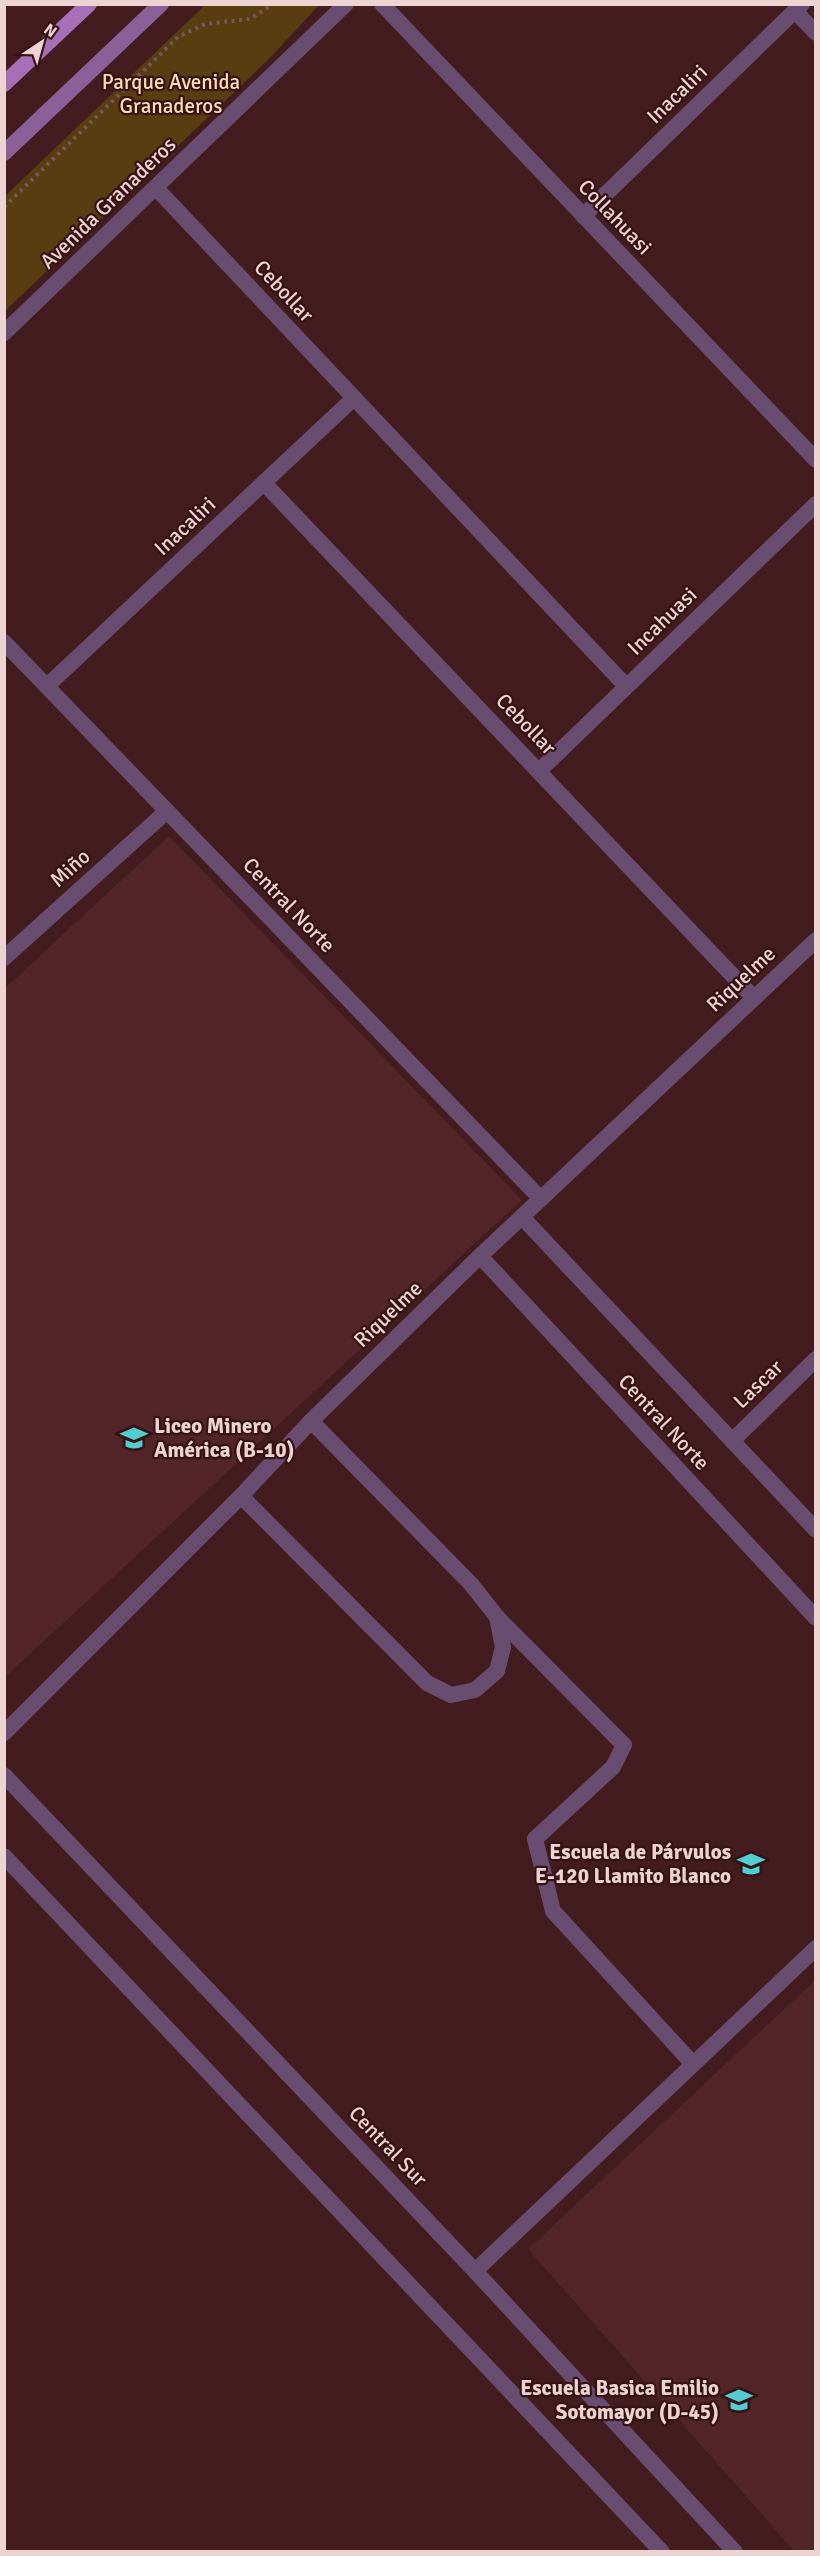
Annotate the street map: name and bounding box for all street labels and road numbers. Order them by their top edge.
street label: Inacaliri [641,59,713,129]
street label: Avenida Granaderos [35,132,181,274]
street label: Collahuasi [573,174,657,260]
street label: Cebollar [249,255,319,328]
street label: Inacaliri [149,491,221,561]
street label: Incahuasi [622,582,702,660]
street label: Cebollar [490,688,562,760]
street label: Miño [45,843,95,893]
street label: Central Norte [237,852,341,958]
street label: Riquelme [701,941,781,1017]
street label: Riquelme [348,1275,428,1353]
street label: Lascar [728,1354,788,1414]
street label: Central Norte [613,1369,715,1475]
street label: Central Sur [343,2100,433,2192]

